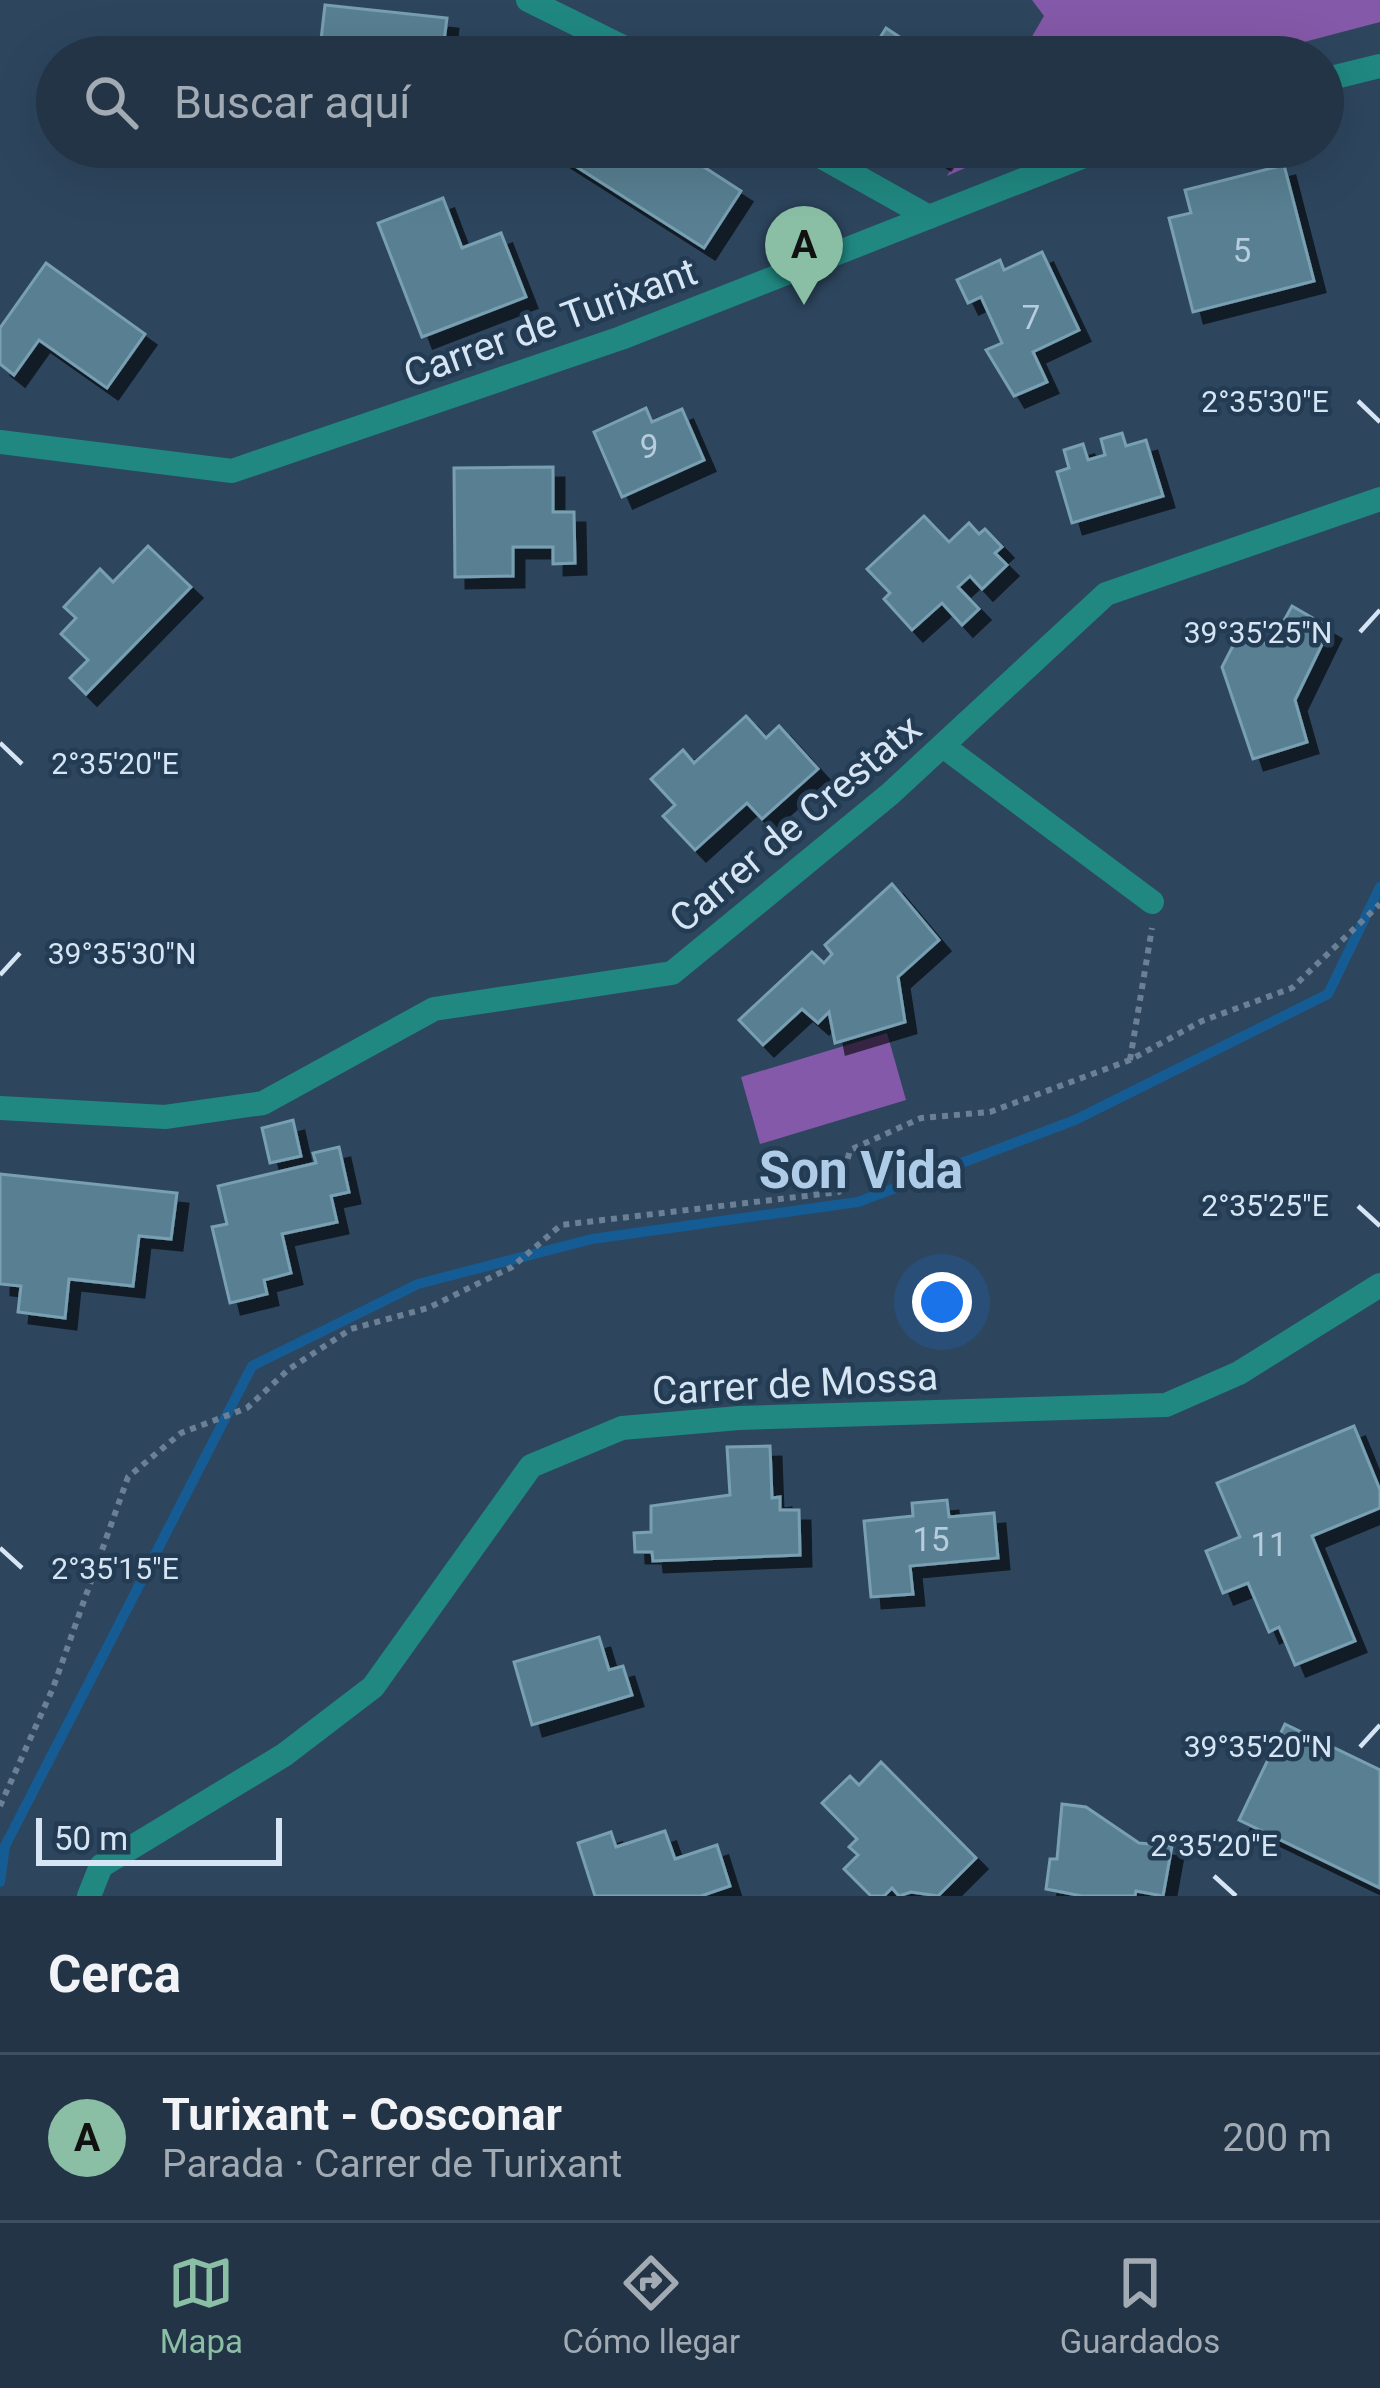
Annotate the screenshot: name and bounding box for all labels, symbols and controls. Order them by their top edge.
search box [36,36,1344,168]
icon: search [78,69,144,135]
text: Buscar aquí [174,76,411,129]
pin: A [765,206,843,305]
house number: 5 [1233,231,1251,270]
street label: Carrer de Turixant [398,249,703,397]
house number: 7 [1022,298,1040,337]
text: 2°35'30"E [1201,384,1329,419]
house number: 9 [640,427,658,466]
text: 39°35'25"N [1184,615,1332,650]
street label: Carrer de Crestatx [661,705,931,942]
text: 2°35'20"E [51,746,179,781]
text: 39°35'30"N [48,936,196,971]
district label: Son Vida [759,1141,963,1200]
text: 2°35'25"E [1201,1188,1329,1223]
your location [912,1272,972,1332]
street label: Carrer de Mossa [651,1354,939,1414]
house number: 15 [912,1520,950,1559]
house number: 11 [1250,1525,1288,1564]
text: 2°35'15"E [51,1551,179,1586]
text: 39°35'20"N [1184,1729,1332,1764]
scale bar [36,1812,282,1865]
text: 50 m [54,1819,128,1858]
text: 2°35'20"E [1150,1828,1278,1863]
text: Cerca [48,1945,181,2004]
text: Turixant - Cosconar [162,2088,562,2141]
text: A [74,2115,100,2161]
text: 200 m [1222,2115,1332,2161]
text: Parada · Carrer de Turixant [162,2141,622,2187]
tab: Mapa [160,2250,243,2361]
tab: Cómo llegar [563,2250,740,2361]
tab: Guardados [1060,2250,1220,2361]

